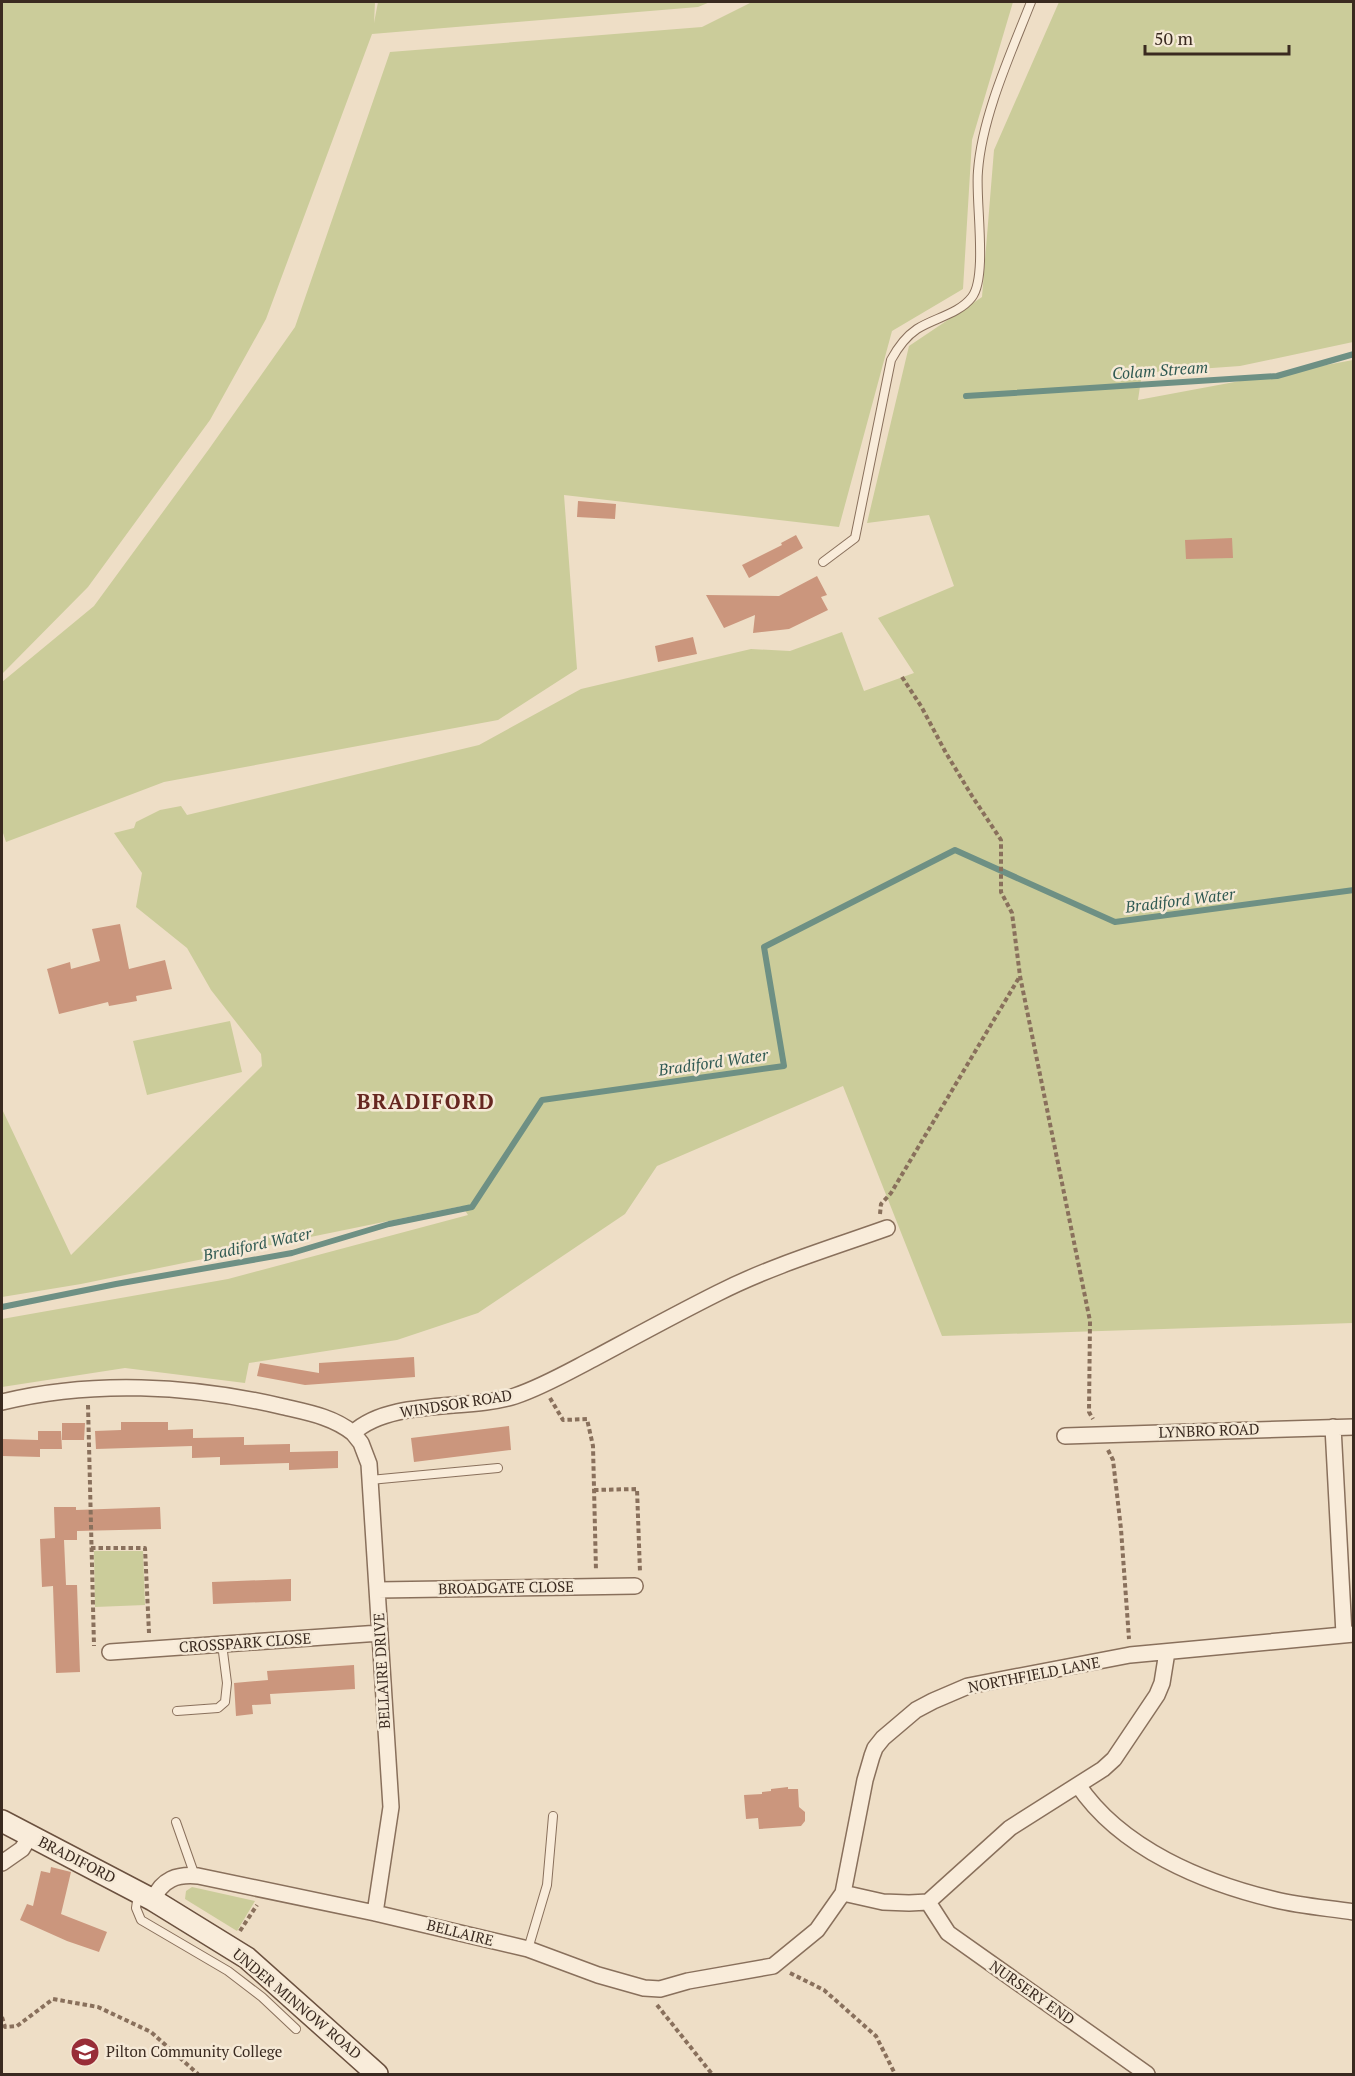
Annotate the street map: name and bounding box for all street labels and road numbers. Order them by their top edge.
street label: WINDSOR ROAD [398,1384,513,1422]
street label: LYNBRO ROAD [1158,1418,1260,1442]
street label: BROADGATE CLOSE [438,1576,574,1598]
street label: BELLAIRE DRIVE [368,1612,394,1730]
street label: CROSSPARK CLOSE [178,1627,312,1657]
street label: NORTHFIELD LANE [966,1651,1101,1697]
street label: BRADIFORD [35,1831,120,1887]
street label: BELLAIRE [425,1914,496,1950]
street label: UNDER MINNOW ROAD [229,1943,366,2063]
street label: NURSERY END [986,1955,1079,2029]

